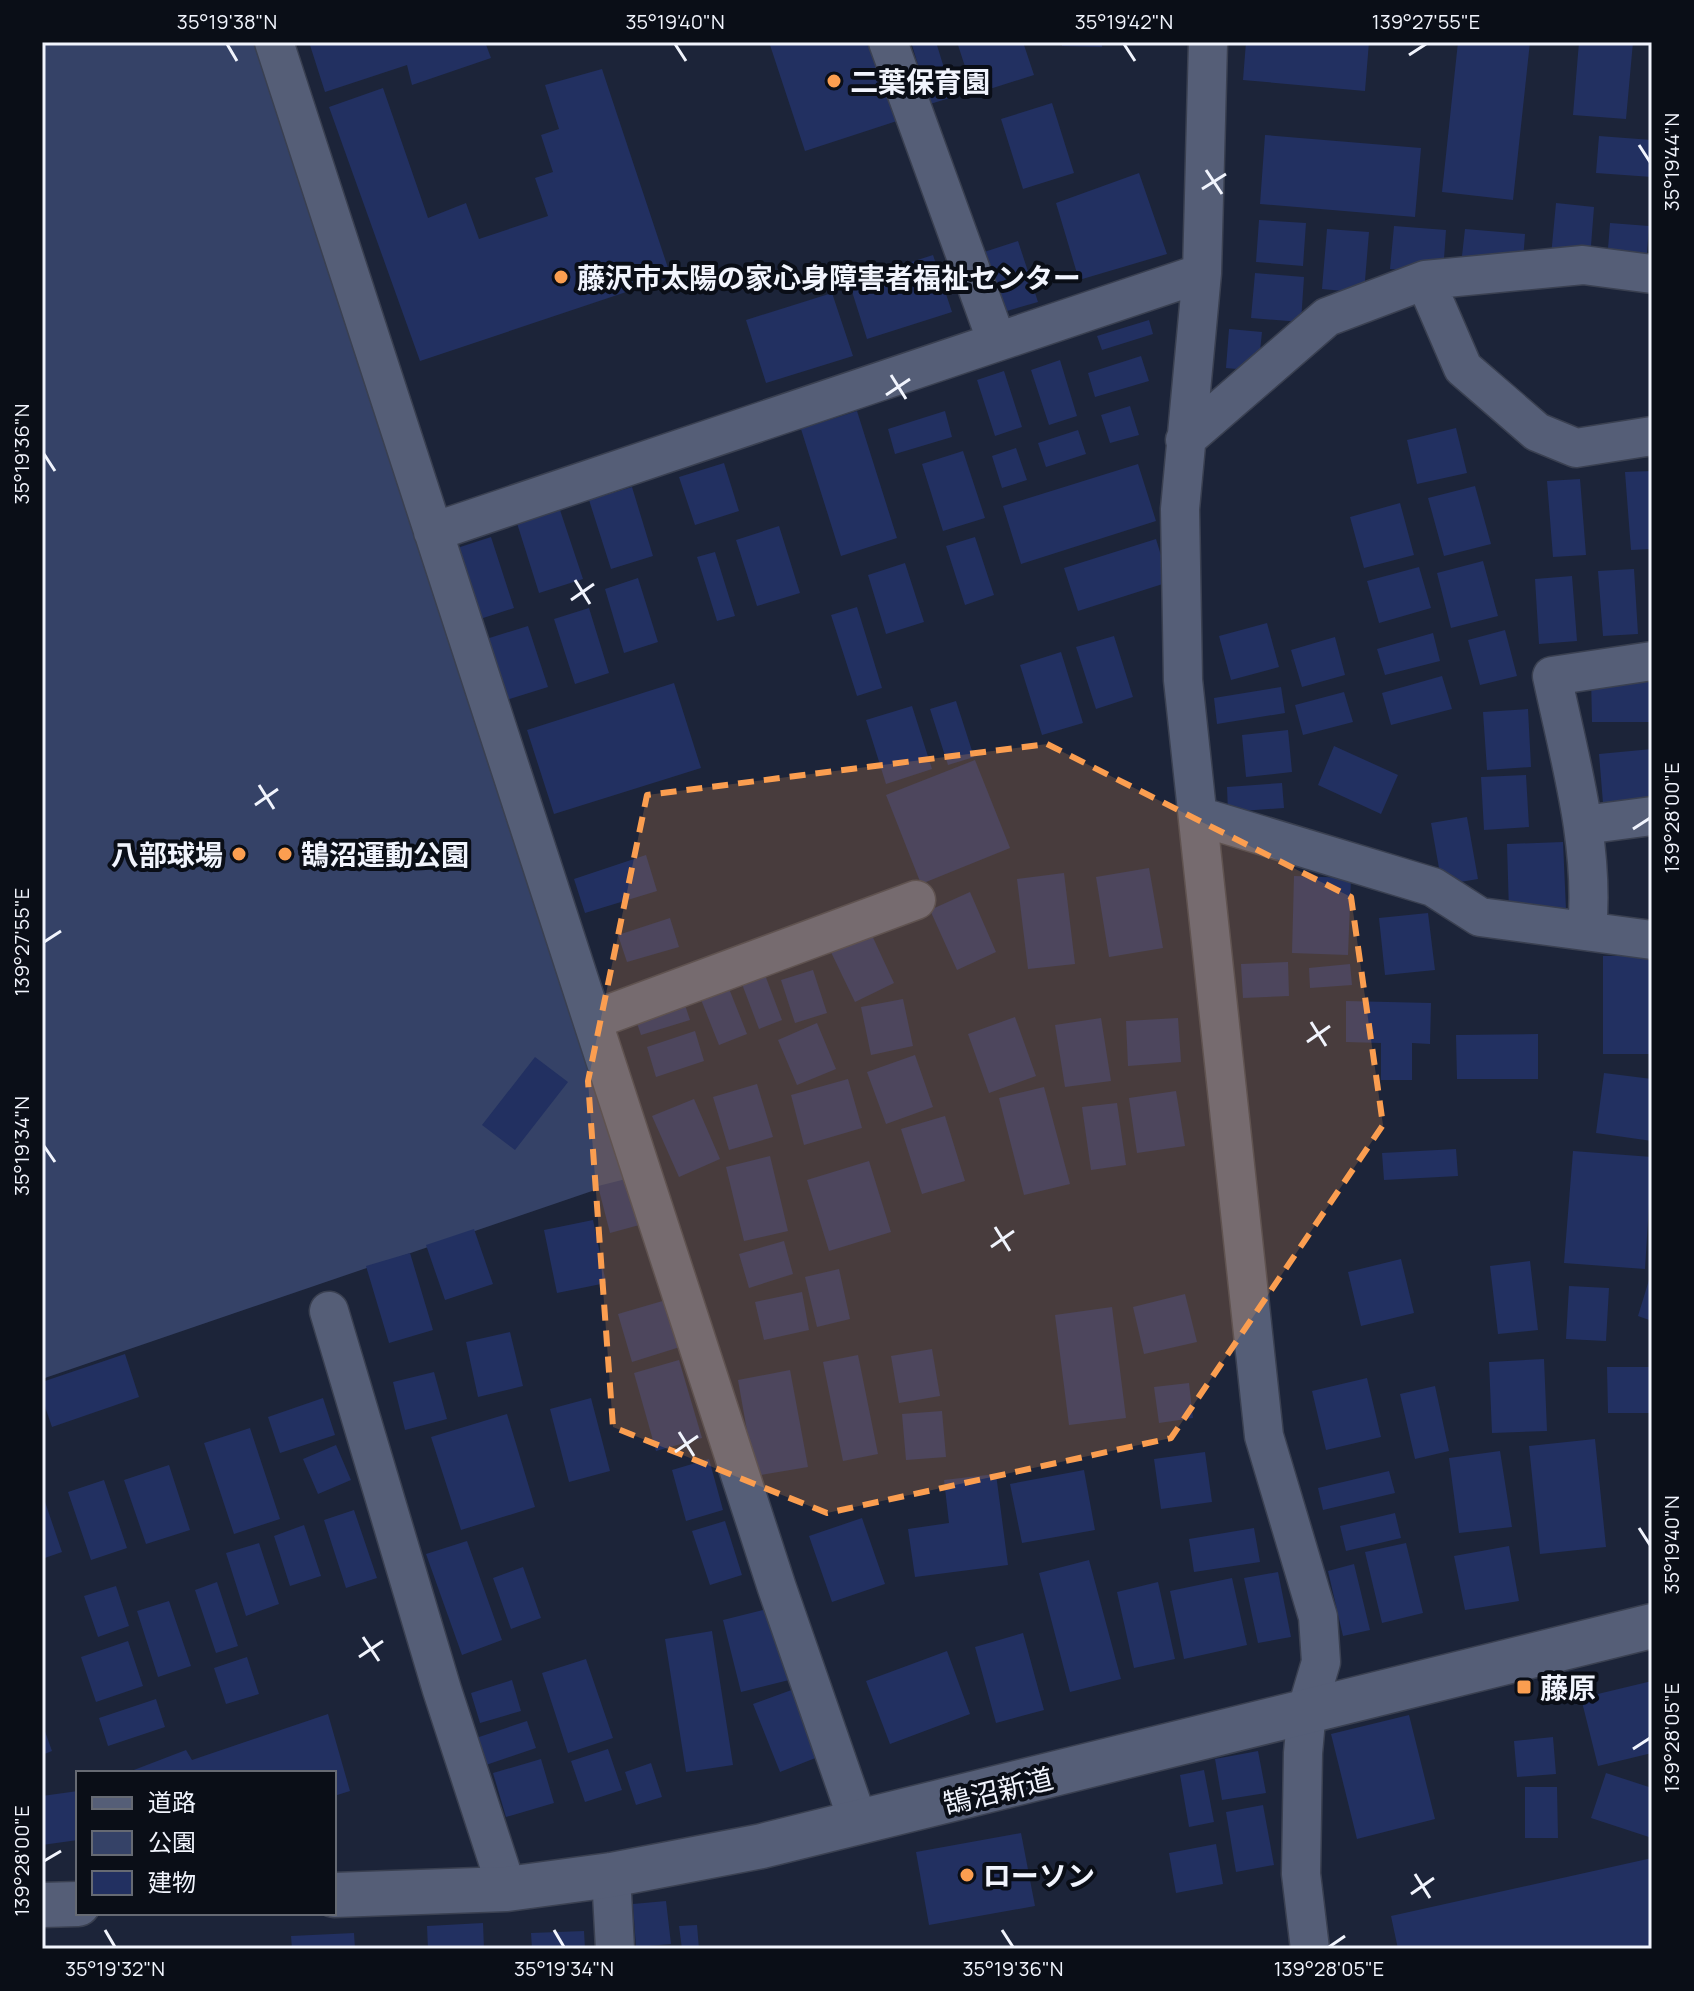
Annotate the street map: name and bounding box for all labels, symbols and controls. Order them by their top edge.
text: 35°19'38"N [177,8,277,35]
text: 35°19'40"N [625,8,725,35]
text: 35°19'42"N [1075,8,1173,35]
text: 139°27'55"E [1372,8,1480,35]
place label: 二葉保育園 [850,62,990,100]
marker: 二葉保育園 [825,72,843,90]
text: 35°19'44"N [1658,113,1685,211]
place label: 藤沢市太陽の家心身障害者福祉センター [577,258,1081,296]
marker: 藤沢市太陽の家心身障害者福祉センター [552,268,570,286]
text: 35°19'36"N [8,403,35,505]
text: 139°28'00"E [1658,762,1685,874]
place label: 八部球場 [111,835,223,873]
place label: 鵠沼運動公園 [301,835,469,873]
marker: 八部球場 [230,845,248,863]
marker: 鵠沼運動公園 [276,845,294,863]
text: 139°27'55"E [8,888,35,996]
text: 35°19'34"N [8,1096,35,1196]
text: 35°19'40"N [1658,1495,1685,1595]
place label: 藤原 [1540,1668,1596,1706]
marker: 藤原 [1515,1678,1533,1696]
text: 139°28'05"E [1658,1683,1685,1793]
street label: 鵠沼新道 [939,1758,1057,1822]
legend [76,1771,336,1915]
text: 道路 [148,1785,196,1818]
text: 139°28'00"E [8,1805,35,1917]
text: 公園 [148,1825,196,1858]
place label: ローソン [983,1856,1095,1894]
text: 建物 [148,1865,196,1898]
marker: ローソン [958,1866,976,1884]
text: 35°19'32"N [65,1955,165,1982]
text: 35°19'34"N [514,1955,614,1982]
text: 35°19'36"N [962,1955,1064,1982]
text: 139°28'05"E [1274,1955,1384,1982]

